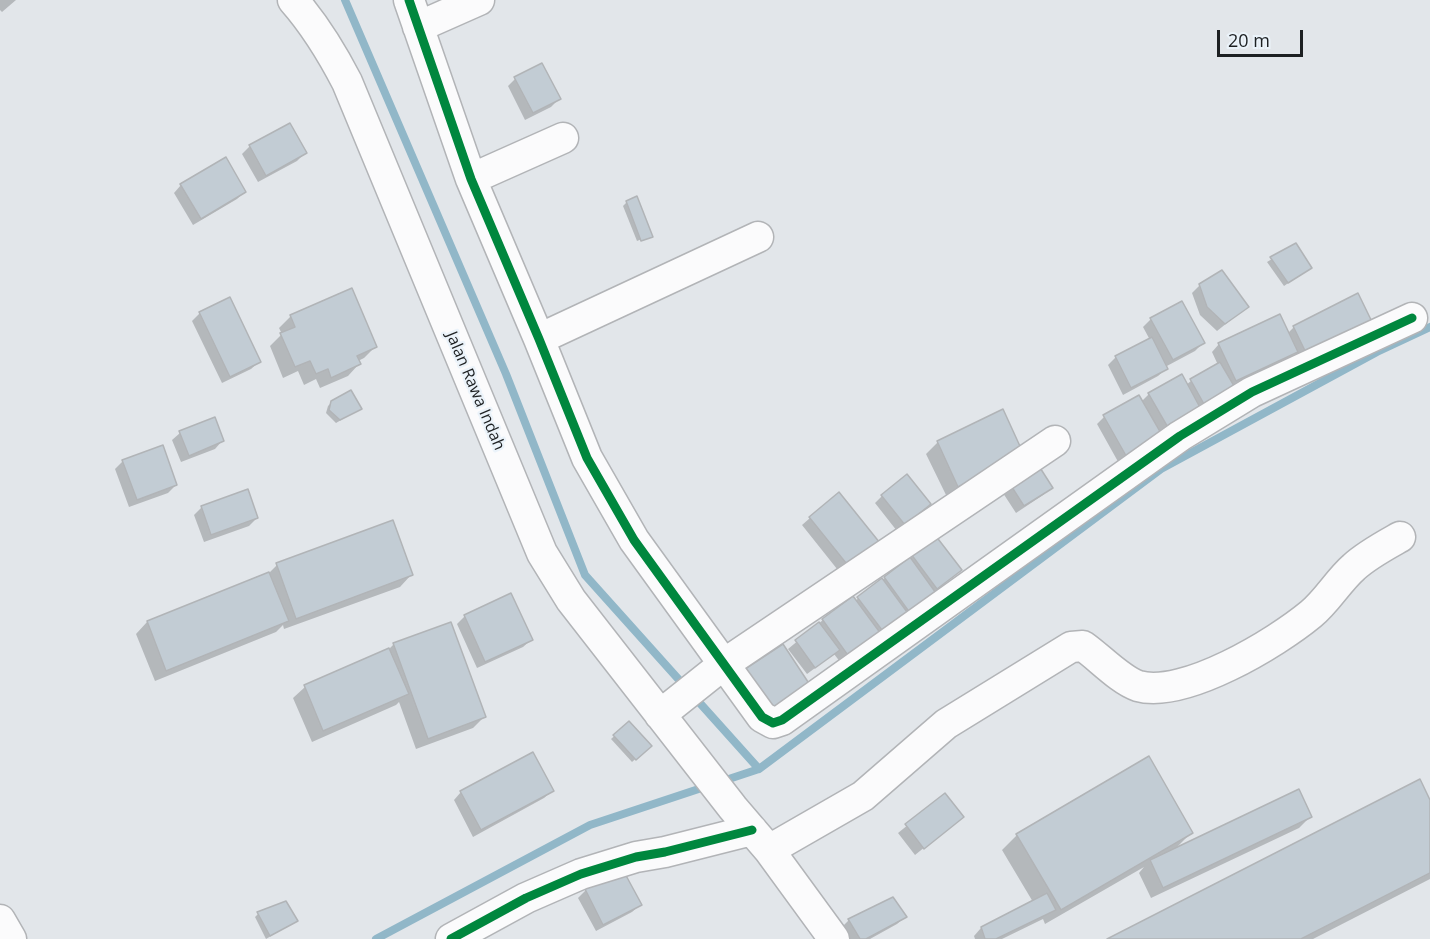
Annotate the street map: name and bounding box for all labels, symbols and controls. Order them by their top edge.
scale bar [1220,18,1306,56]
text: 20 m [1228,28,1270,52]
street label: Jalan Rawa Indah [441,329,509,453]

